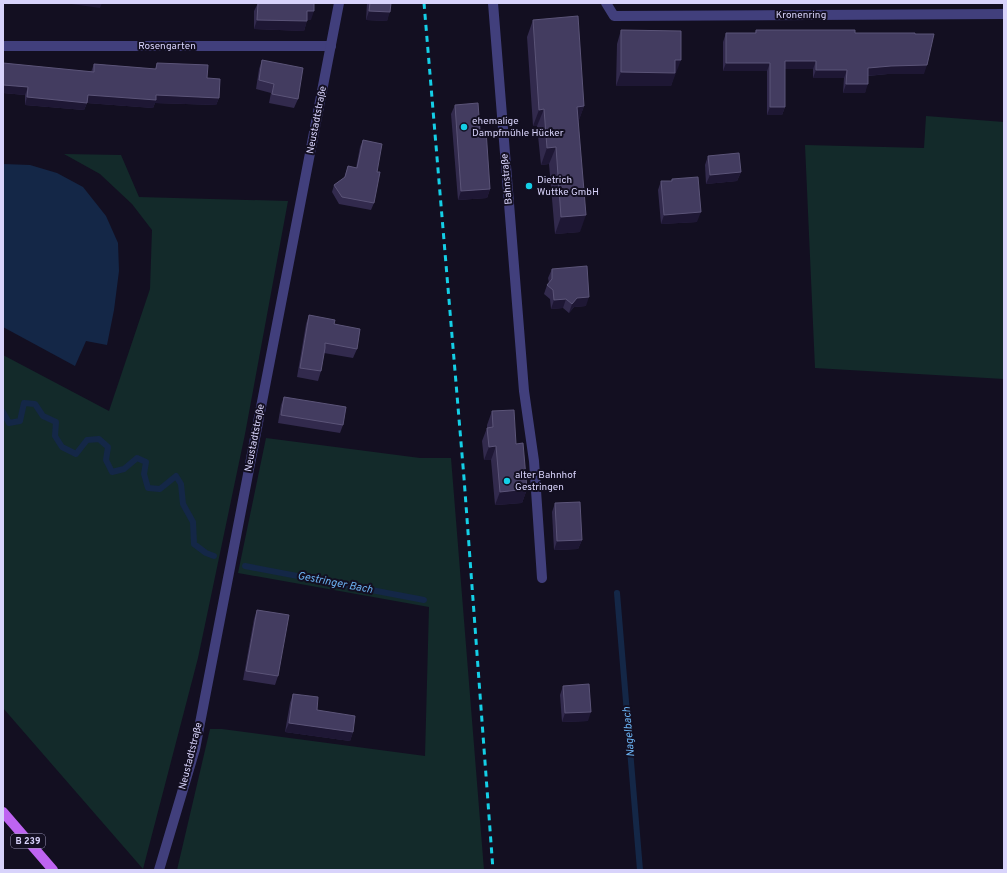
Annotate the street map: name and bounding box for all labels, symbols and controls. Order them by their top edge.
street label: Kronenring [776,9,826,22]
street label: Rosengarten [138,40,196,53]
street label: Neustadtstraße [304,85,330,155]
place label: ehemalige Dampfmühle Hücker [472,115,564,140]
marker: ehemalige Dampfmühle Hücker [459,122,469,132]
street label: Bahnstraße [498,153,516,205]
place label: Dietrich Wuttke GmbH [537,174,599,199]
marker: Dietrich Wuttke GmbH [524,181,534,191]
street label: Neustadtstraße [242,403,268,473]
place label: alter Bahnhof Gestringen [515,469,577,494]
marker: alter Bahnhof Gestringen [502,476,512,486]
water label: Gestringer Bach [296,569,374,597]
water label: Nagelbach [620,706,638,758]
street label: Neustadtstraße [176,721,206,791]
road number: B 239 [11,834,45,848]

